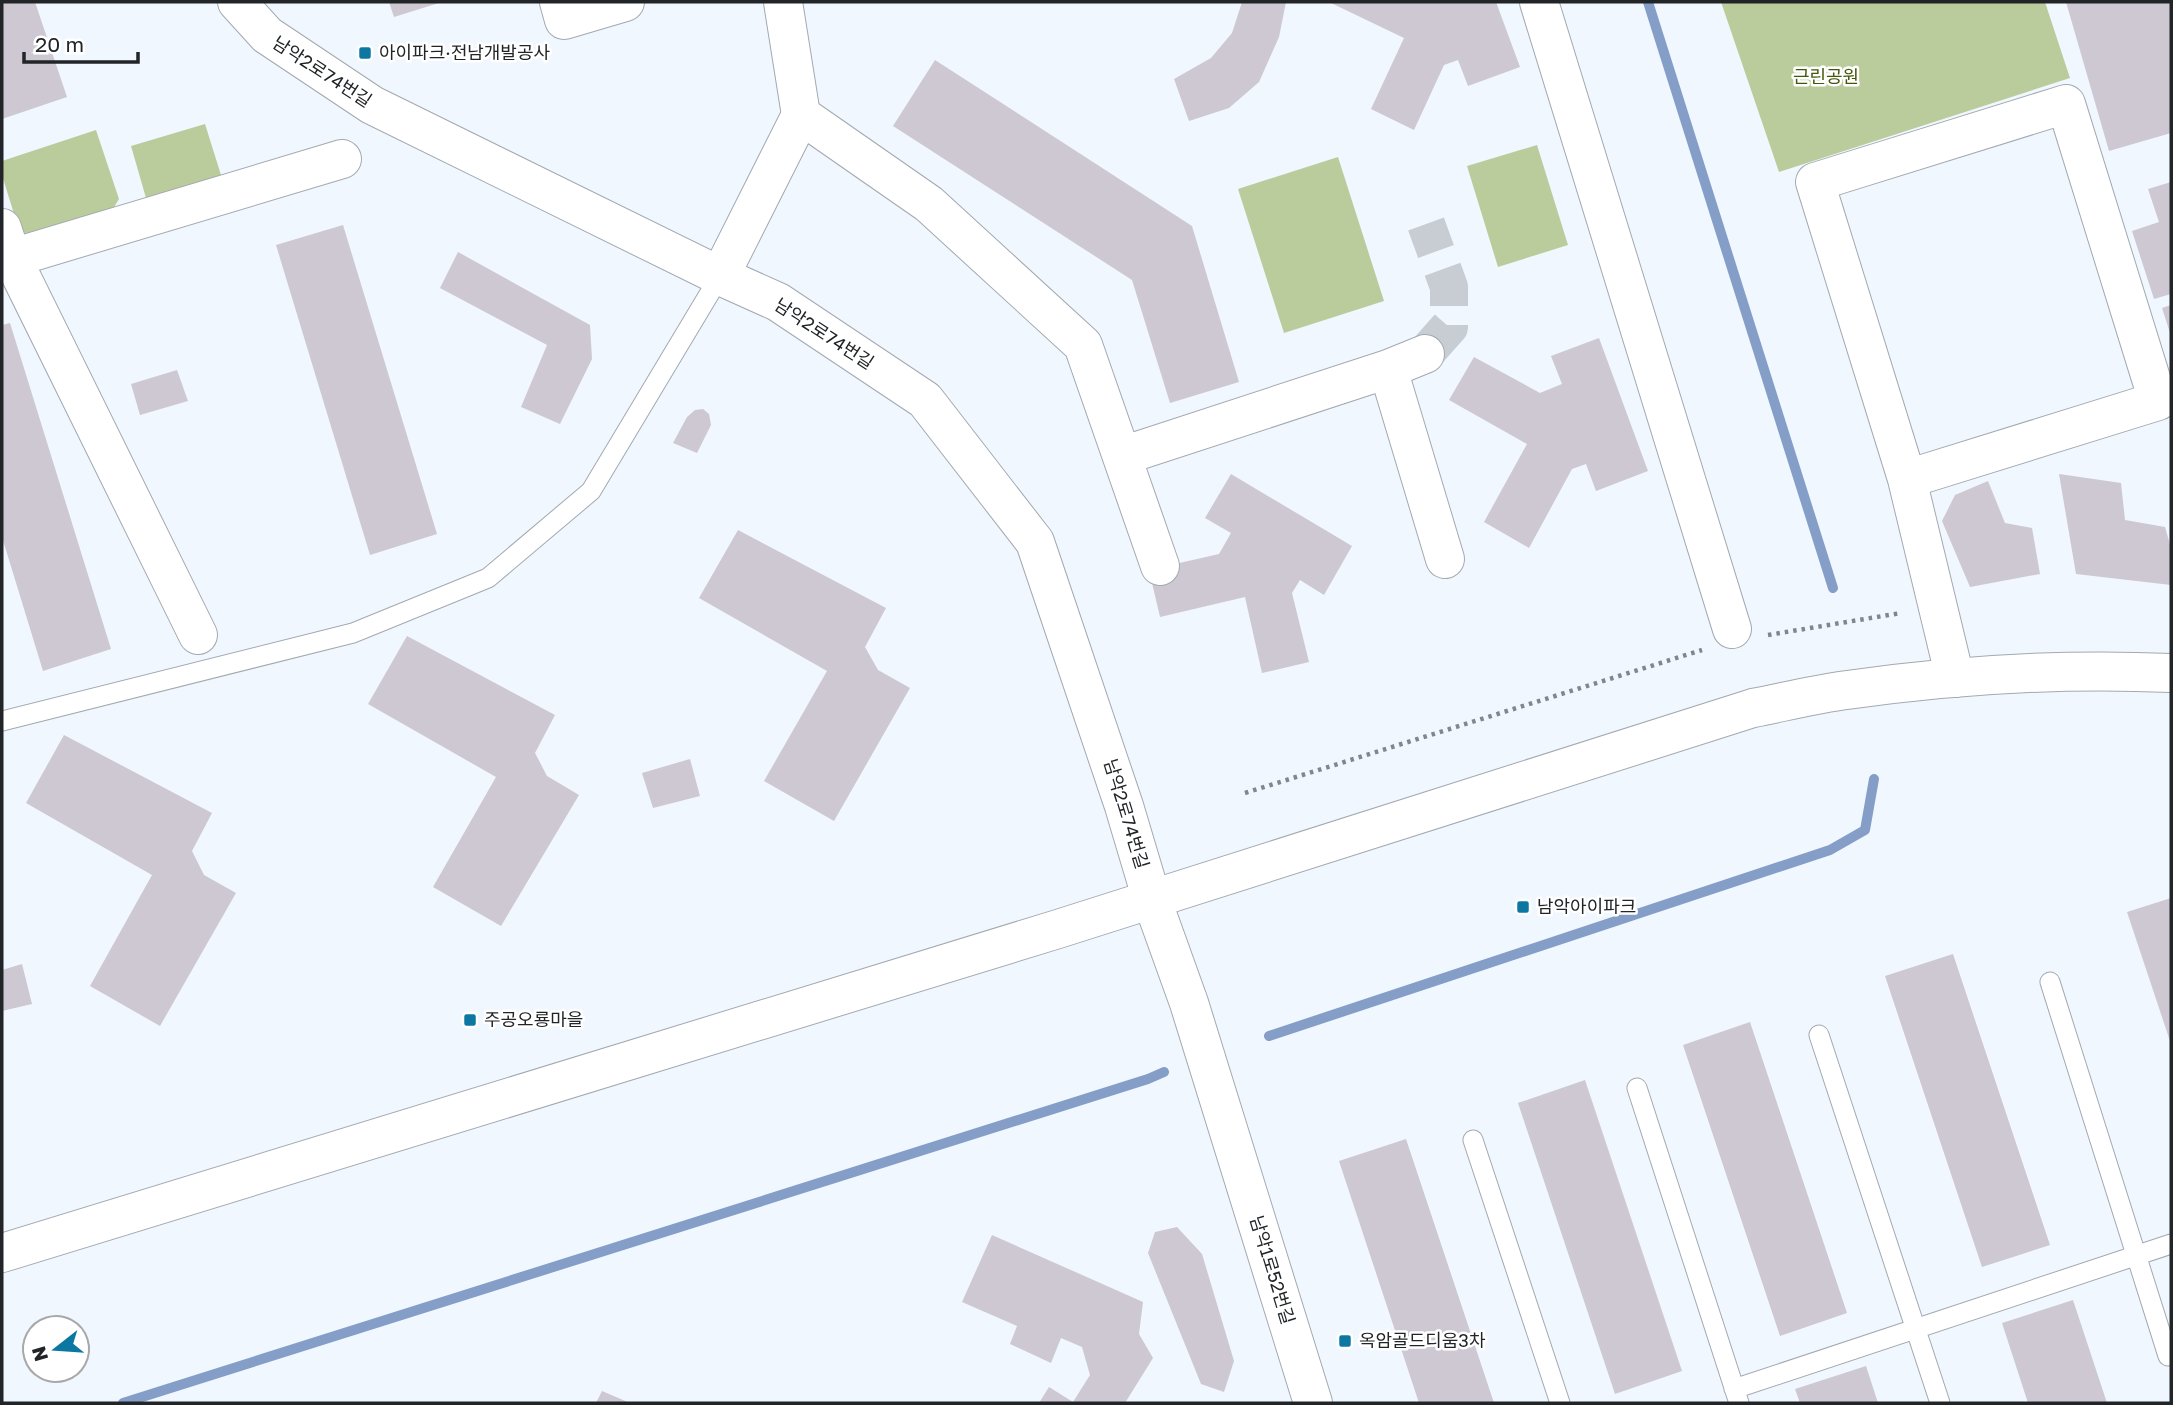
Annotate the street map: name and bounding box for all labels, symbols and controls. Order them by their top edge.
scale bar [24,21,138,65]
text: 20 m [35,31,84,57]
street label: 남악2로74번길 [269,31,376,111]
place label: 아이파크·전남개발공사 [379,41,550,63]
marker: 아이파크·전남개발공사 [357,45,373,61]
park label: 근린공원 [1793,65,1859,87]
street label: 남악2로74번길 [771,293,878,373]
street label: 남악2로74번길 [1100,756,1154,871]
place label: 남악아이파크 [1537,895,1636,917]
marker: 남악아이파크 [1515,899,1531,915]
place label: 주공오룡마을 [484,1008,583,1030]
marker: 주공오룡마을 [462,1012,478,1028]
street label: 남악1로52번길 [1246,1213,1300,1327]
north arrow [21,1314,91,1384]
place label: 옥암골드디움3차 [1359,1329,1486,1351]
marker: 옥암골드디움3차 [1337,1333,1353,1349]
text: N [26,1344,52,1364]

